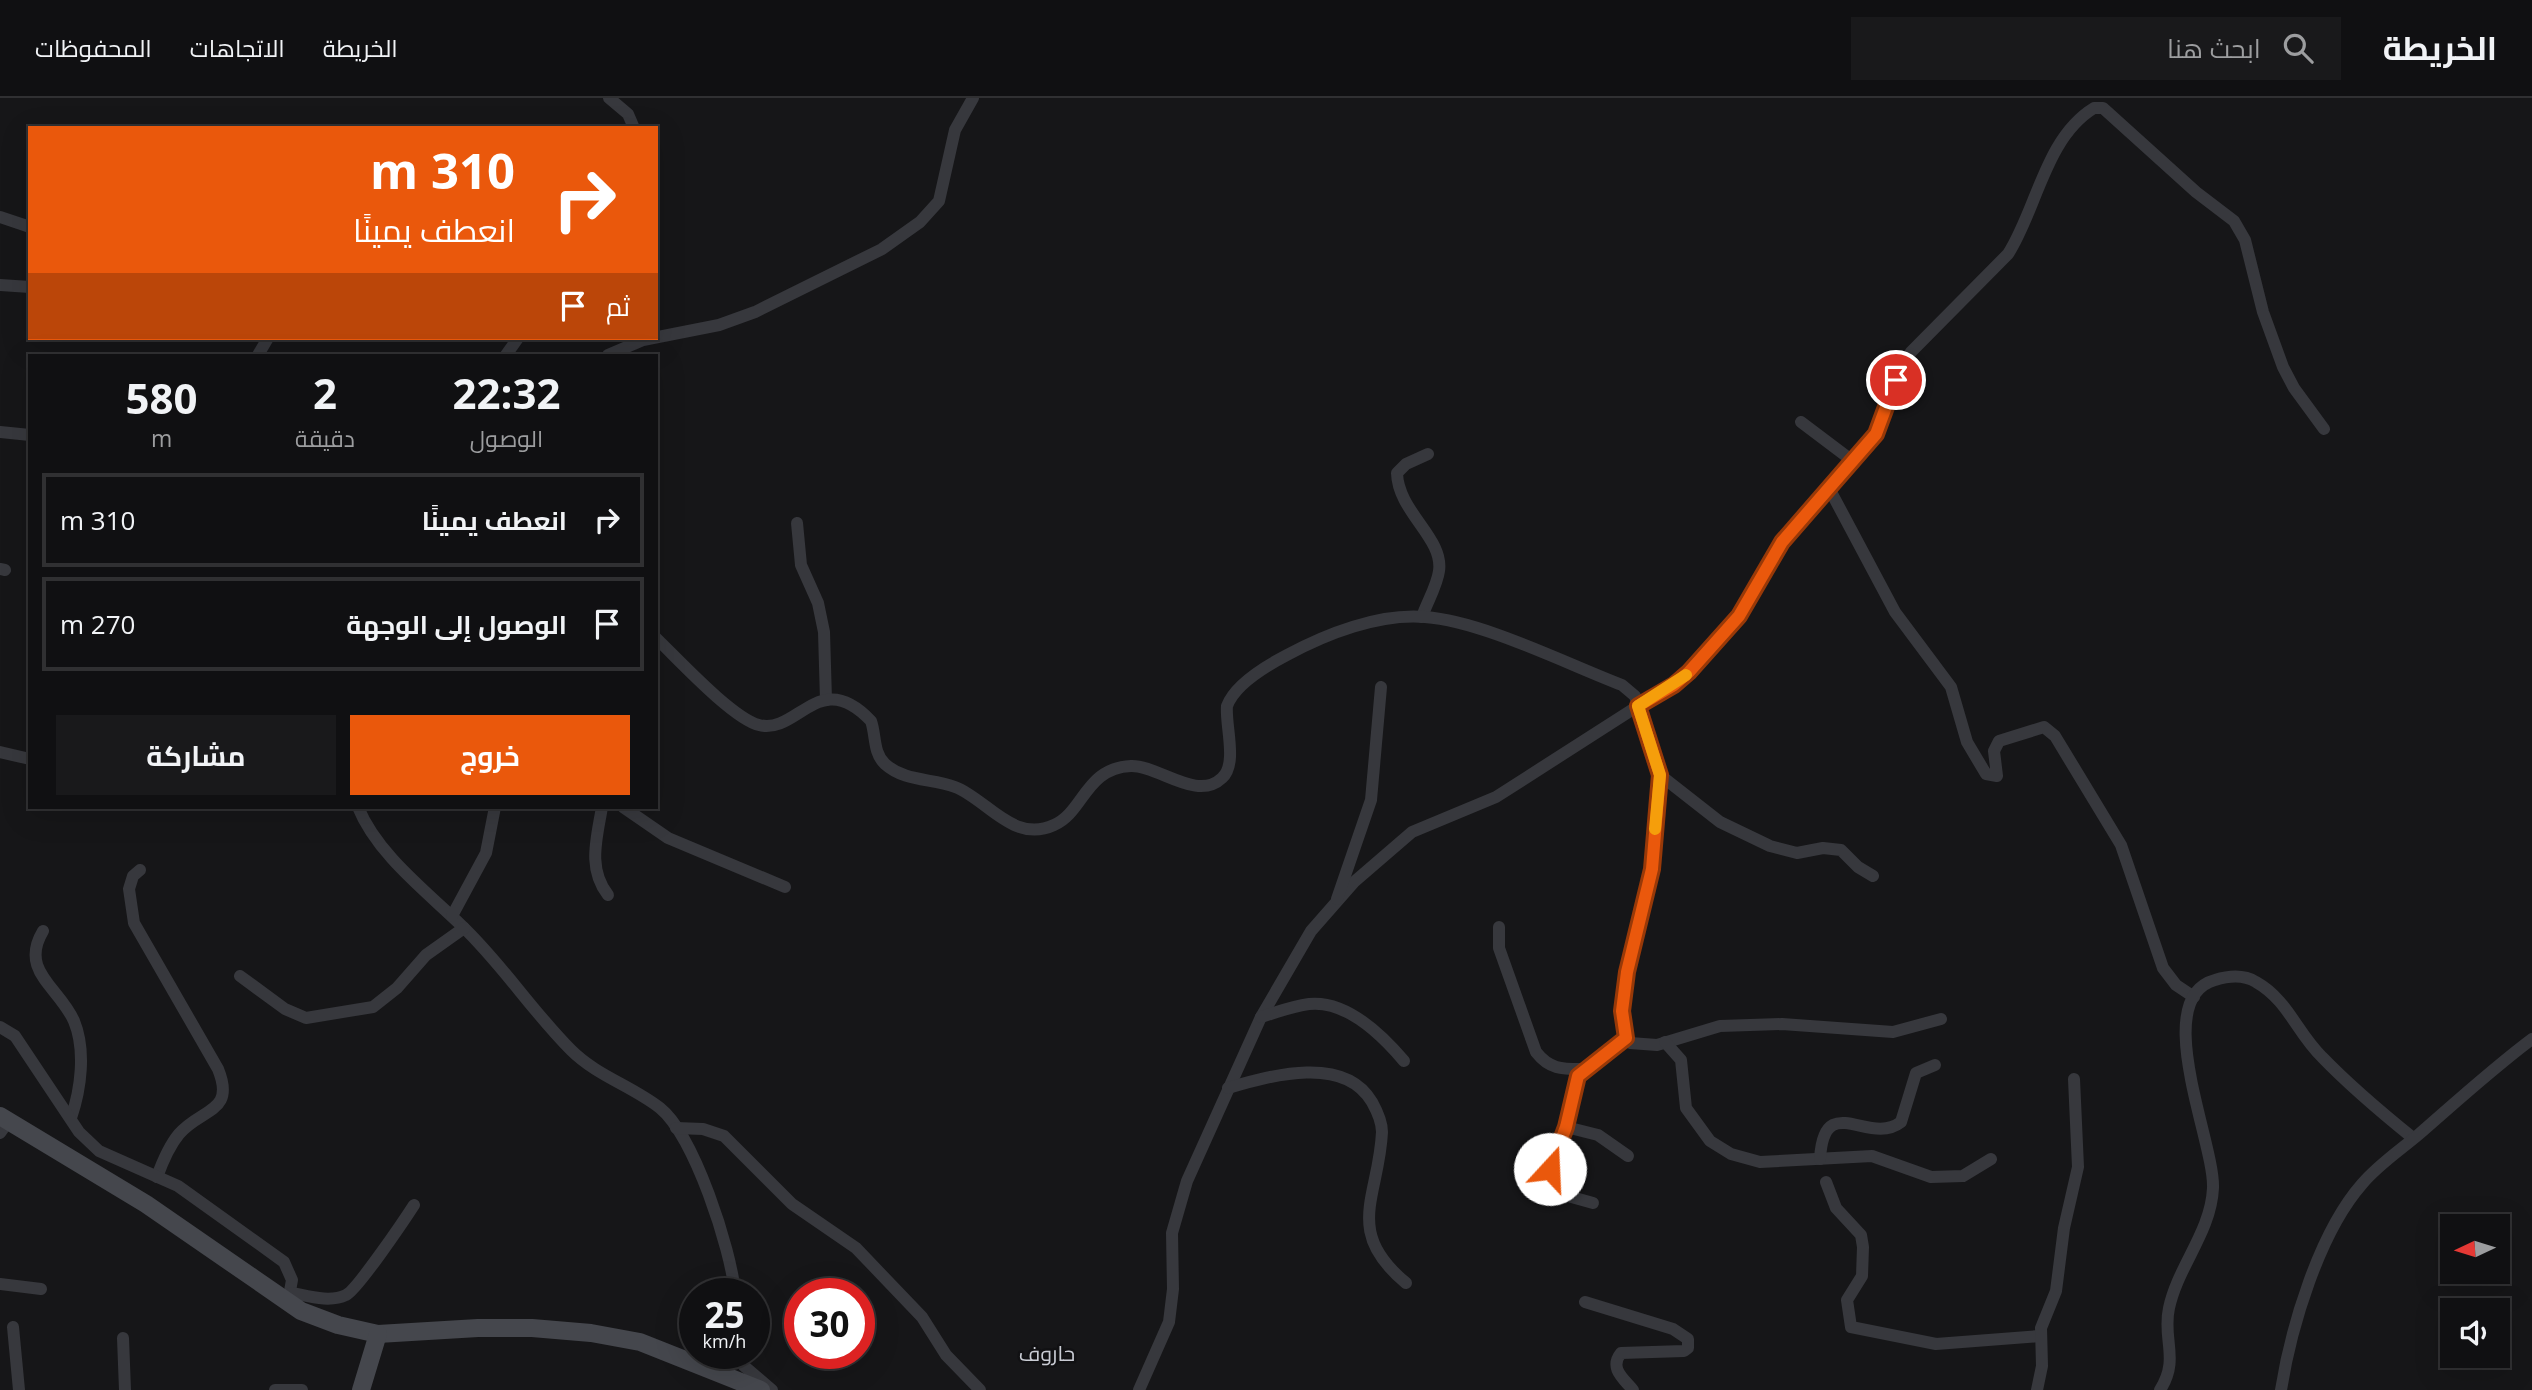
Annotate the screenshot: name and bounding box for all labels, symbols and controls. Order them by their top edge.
search box [1851,17,2341,80]
text: الخريطة [2383,25,2497,70]
icon: search [2279,29,2317,67]
text: ابحث هنا [2167,30,2261,66]
text: المحفوظات [35,31,152,64]
text: الاتجاهات [190,31,285,64]
text: الخريطة [323,31,398,64]
text: 310 m [370,137,515,203]
icon: right [539,154,630,245]
text: انعطف يمينًا [353,208,515,251]
icon: arrive [554,287,592,325]
text: ثم [606,288,630,324]
pin [1866,350,1926,410]
icon: arrive [1877,361,1915,399]
text: 2 [313,364,337,421]
text: 22:32 [452,364,560,421]
text: 580 [126,369,198,426]
text: m [151,422,172,454]
text: دقيقة [295,422,355,454]
text: الوصول [470,422,543,454]
icon: right [588,501,626,539]
text: 310 m [60,502,135,538]
text: انعطف يمينًا [422,502,567,538]
icon: arrive [588,605,626,643]
text: 270 m [60,606,135,642]
text: الوصول إلى الوجهة [346,606,567,642]
button: مشاركة [56,715,336,795]
button: خروج [350,715,630,795]
position arrow [1513,1132,1587,1206]
north arrow [2440,1214,2510,1284]
map controls [2440,1214,2510,1368]
speed limit sign: 30 [784,1278,875,1369]
text: 25 [704,1291,745,1338]
button: sound [2440,1298,2510,1368]
text: km/h [703,1329,746,1353]
district label: حاروف [1019,1339,1075,1367]

